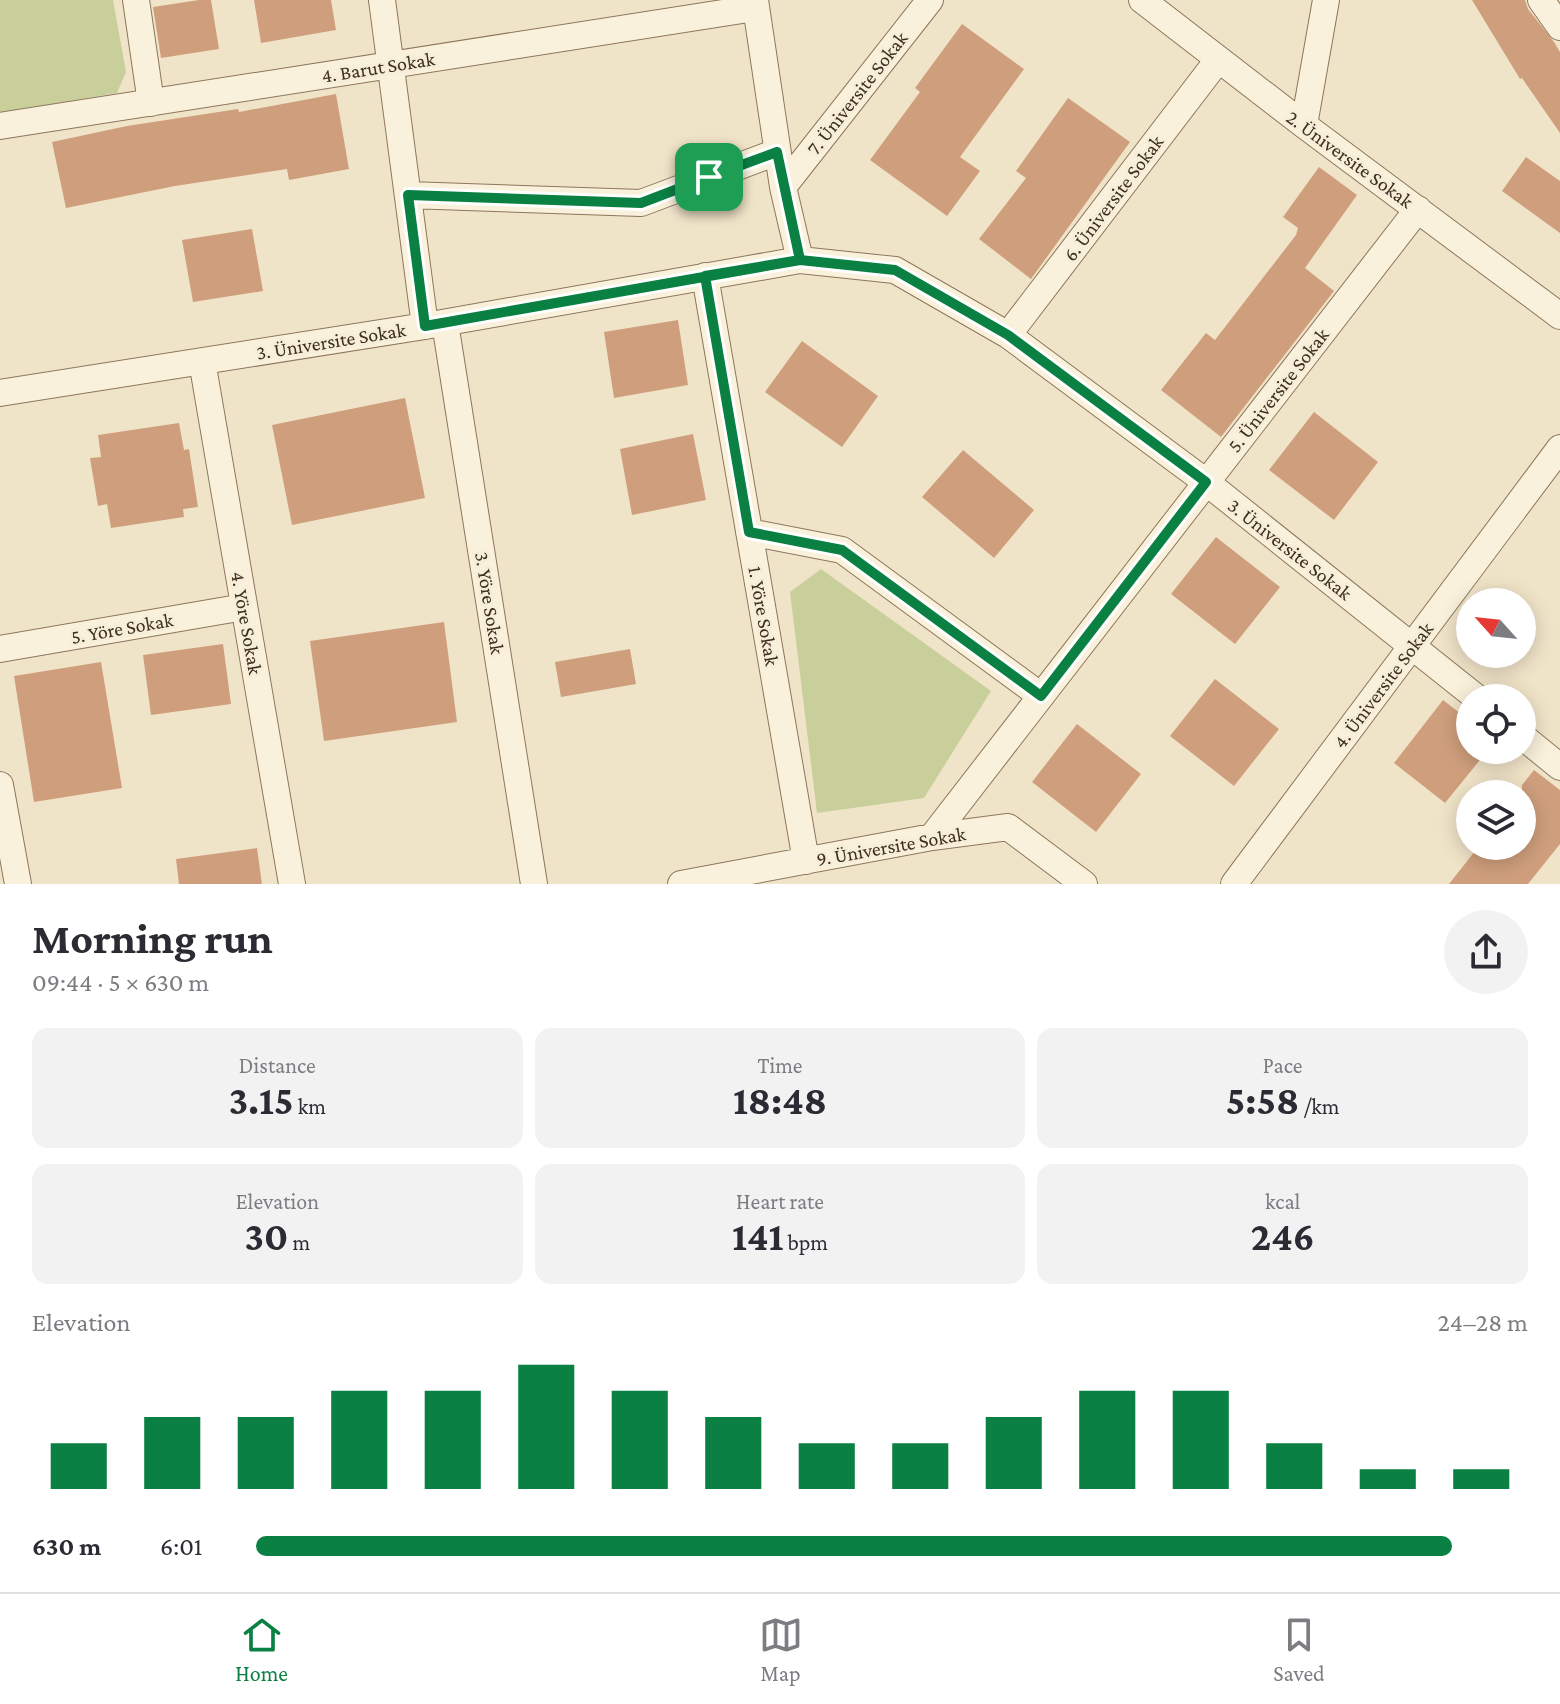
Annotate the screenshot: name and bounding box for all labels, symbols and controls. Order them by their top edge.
street label: 7. Üniversite Sokak [802,27,912,159]
street label: 4. Barut Sokak [320,47,437,87]
street label: 2. Üniversite Sokak [1282,106,1418,213]
street label: 6. Üniversite Sokak [1059,130,1168,265]
pin [675,143,743,211]
icon: arrive [687,155,731,199]
street label: 3. Üniversite Sokak [255,318,408,364]
street label: 5. Üniversite Sokak [1223,323,1333,456]
street label: 3. Üniversite Sokak [1224,494,1357,604]
street label: 3. Yöre Sokak [471,550,509,656]
street label: 1. Yöre Sokak [744,564,784,668]
street label: 4. Yöre Sokak [227,570,267,677]
north arrow [1456,588,1536,668]
map controls [1456,588,1536,860]
street label: 5. Yöre Sokak [69,608,175,648]
street label: 4. Üniversite Sokak [1328,617,1438,752]
button: locate [1456,684,1536,764]
button: layers [1456,780,1536,860]
street label: 9. Üniversite Sokak [815,822,968,870]
button: share [1444,910,1528,994]
text: Morning run [32,914,273,962]
text: 09:44 · 5 × 630 m [32,968,209,997]
text: Distance [239,1053,316,1078]
text: Time [757,1053,803,1078]
text: Pace [1263,1053,1302,1078]
text: 3.15 [229,1078,294,1123]
text: 18:48 [733,1078,827,1123]
text: 5:58 [1226,1078,1299,1123]
text: km [294,1094,326,1119]
text: /km [1299,1094,1340,1119]
text: Elevation [236,1189,319,1214]
text: Heart rate [736,1189,824,1214]
text: kcal [1265,1189,1300,1214]
text: 30 [245,1214,288,1259]
text: 141 [732,1214,783,1259]
text: 246 [1251,1214,1315,1259]
text: m [288,1230,310,1255]
text: bpm [783,1230,828,1255]
text: Elevation [32,1308,130,1337]
text: 24–28 m [1437,1308,1528,1337]
text: 630 m [32,1532,101,1561]
text: 6:01 [160,1532,202,1561]
tab: Home [235,1613,288,1686]
tab: Map [759,1613,803,1686]
tab: Saved [1273,1613,1325,1686]

